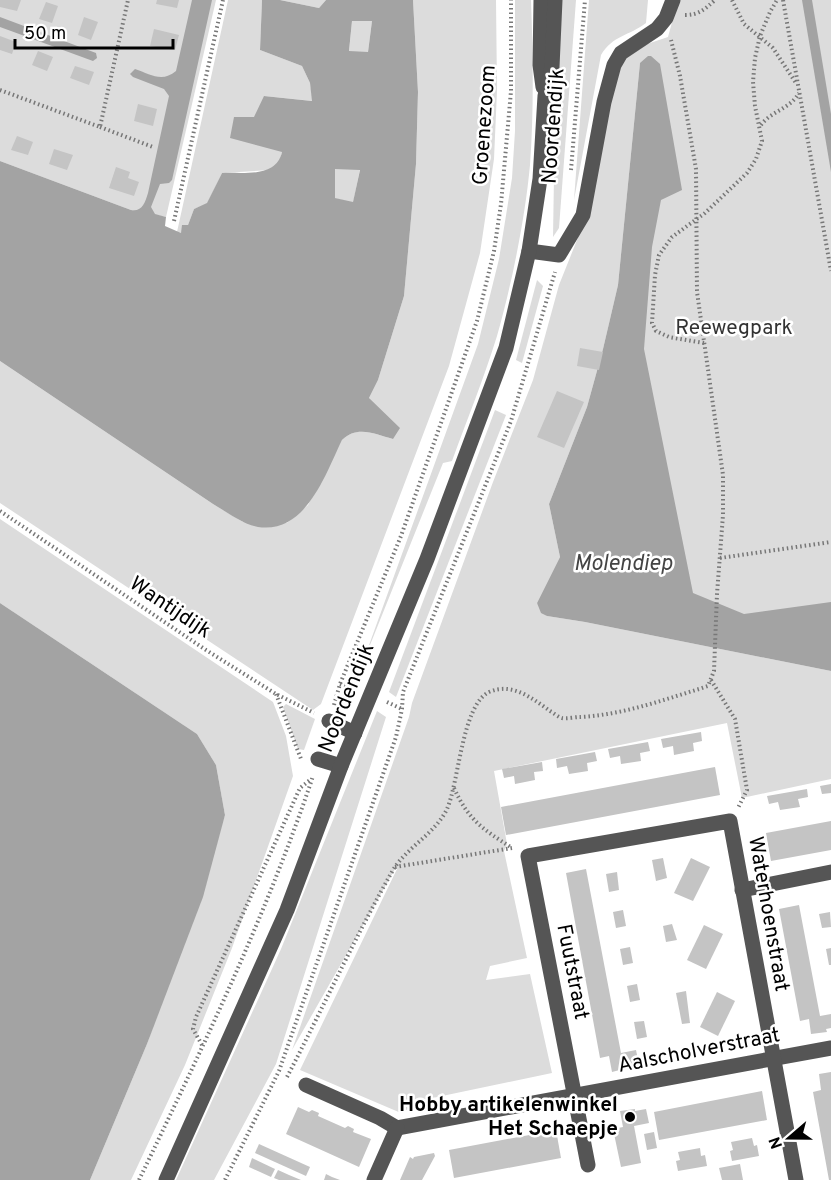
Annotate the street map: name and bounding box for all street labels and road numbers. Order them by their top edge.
street label: Groenezoom [467,64,503,186]
street label: Noordendijk [536,67,572,185]
street label: Wantijdijk [124,571,216,645]
street label: Noordendijk [313,639,381,757]
street label: Waterhoenstraat [741,834,795,994]
street label: Fuutstraat [550,922,594,1022]
street label: Aalscholverstraat [616,1022,782,1080]

